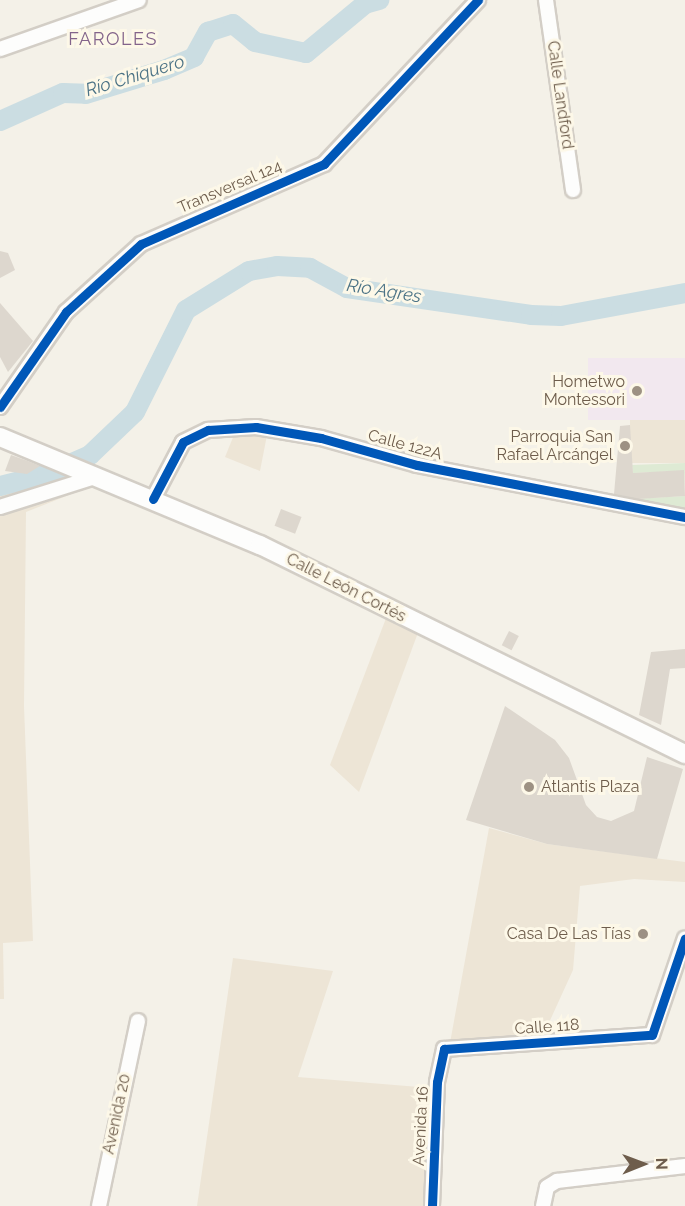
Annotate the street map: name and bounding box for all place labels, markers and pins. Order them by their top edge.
place label: Hometwo Montessori [544,372,625,410]
marker: Hometwo Montessori [630,384,644,398]
place label: Parroquia San Rafael Arcángel [496,427,613,465]
marker: Parroquia San Rafael Arcángel [618,439,632,453]
place label: Atlantis Plaza [541,777,639,797]
marker: Atlantis Plaza [522,780,536,794]
place label: Casa De Las Tías [506,924,631,944]
marker: Casa De Las Tías [636,927,650,941]

